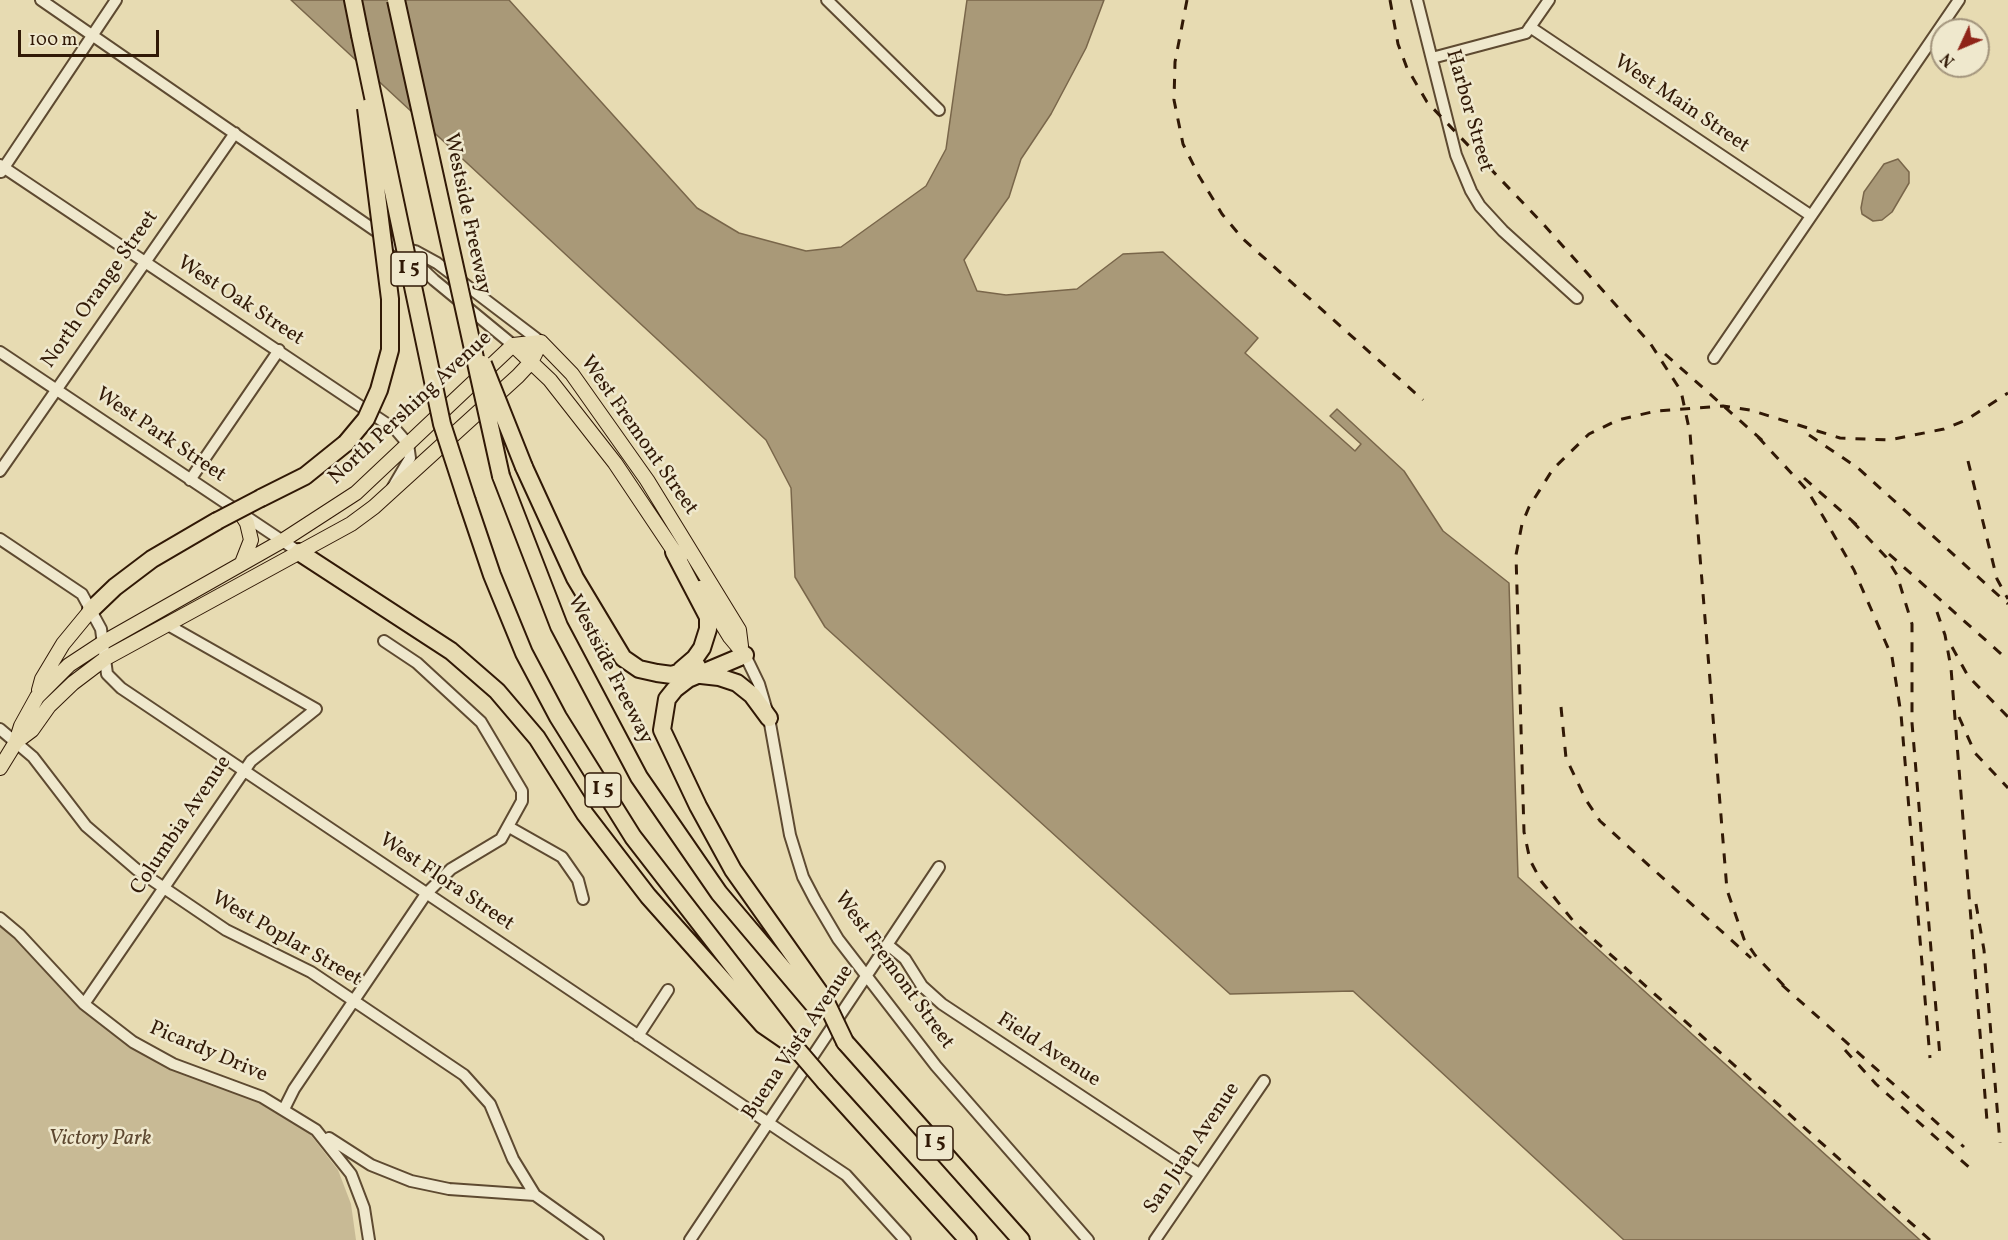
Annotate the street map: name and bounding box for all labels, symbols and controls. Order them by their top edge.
scale bar [21,18,162,56]
north arrow [1930,18,1990,78]
text: 100 m [29,28,78,53]
street label: Harbor Street [1439,47,1497,175]
text: N [1937,47,1960,71]
street label: West Main Street [1608,50,1754,160]
street label: Westside Freeway [437,131,495,297]
street label: North Orange Street [37,206,165,374]
street label: West Oak Street [172,252,308,352]
road number: I 5 [391,252,427,286]
street label: North Pershing Avenue [324,327,498,491]
street label: West Fremont Street [574,351,702,521]
street label: West Park Street [90,383,230,489]
street label: Westside Freeway [561,591,657,749]
street label: Columbia Avenue [126,752,238,900]
road number: I 5 [585,773,621,807]
street label: West Flora Street [374,828,518,938]
street label: West Poplar Street [206,887,366,993]
street label: West Fremont Street [827,887,959,1055]
street label: Buena Vista Avenue [738,961,860,1125]
street label: Field Avenue [991,1008,1105,1094]
street label: Picardy Drive [145,1017,271,1089]
street label: San Juan Avenue [1140,1078,1246,1220]
road number: I 5 [917,1126,953,1160]
park label: Victory Park [48,1127,152,1153]

